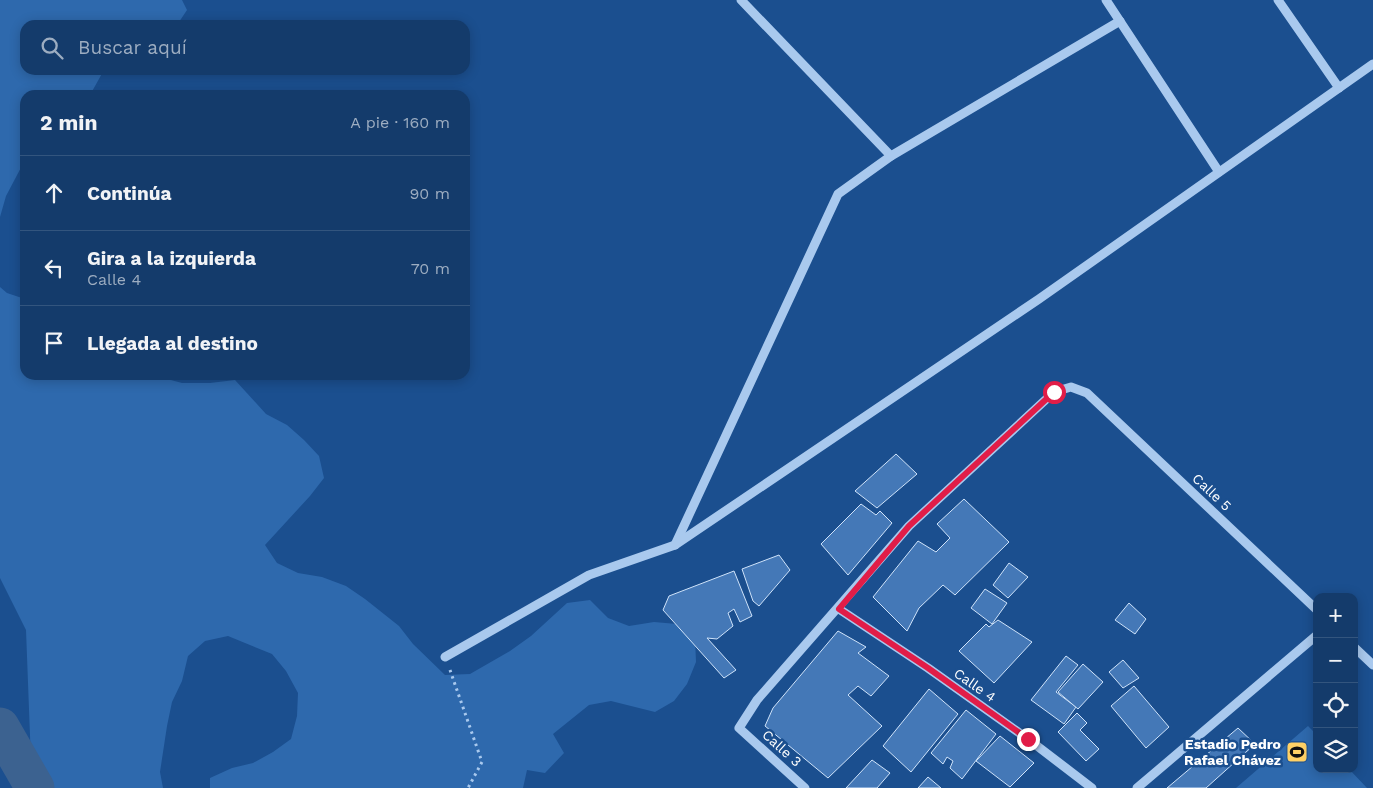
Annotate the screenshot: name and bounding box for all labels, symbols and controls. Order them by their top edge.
search box [20,20,470,75]
icon: search [38,34,66,62]
text: Buscar aquí [78,36,187,59]
text: 2 min [40,110,97,135]
text: A pie · 160 m [350,113,450,132]
icon: ahead [40,179,68,207]
text: Continúa [87,182,171,205]
text: 90 m [409,184,450,203]
text: Gira a la izquierda [87,247,256,270]
icon: left [40,254,68,282]
text: 70 m [411,259,450,278]
text: Calle 4 [87,270,141,289]
icon: arrive [40,329,68,357]
text: Llegada al destino [87,332,258,355]
route start [1043,381,1066,404]
street label: Calle 5 [1189,470,1235,514]
map controls [1313,593,1358,773]
button: + [1313,593,1358,638]
button: − [1313,638,1358,683]
street label: Calle 4 [951,665,999,705]
button: locate [1313,683,1358,728]
street label: Calle 3 [759,726,805,770]
route end [1017,728,1040,751]
button: layers [1313,728,1358,773]
place label: Estadio Pedro Rafael Chávez [1184,736,1281,768]
sports icon: Estadio Pedro Rafael Chávez [1285,740,1309,764]

